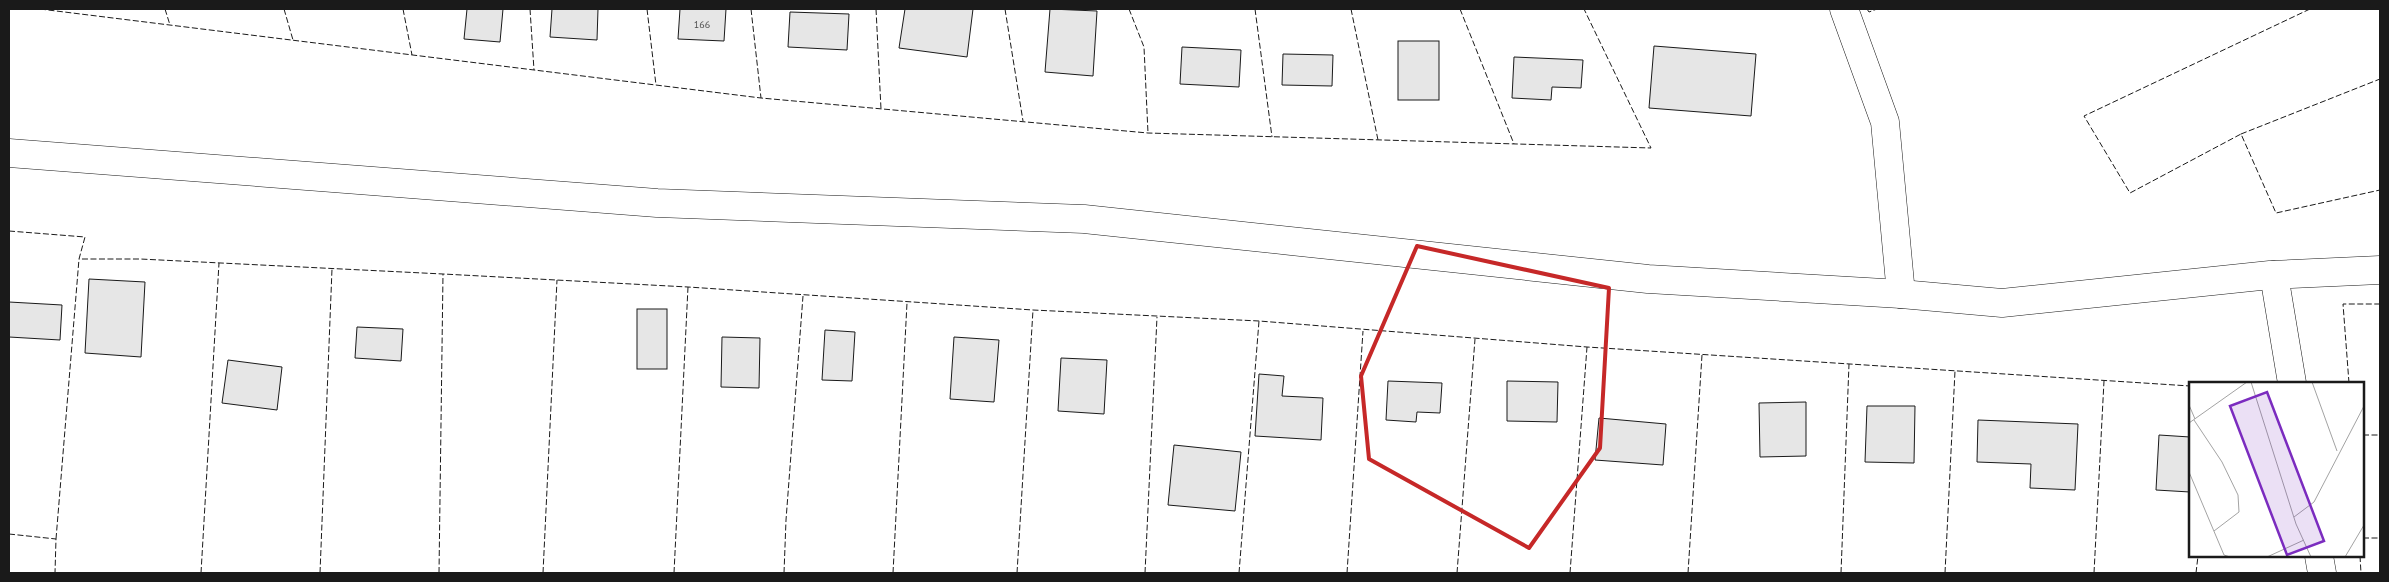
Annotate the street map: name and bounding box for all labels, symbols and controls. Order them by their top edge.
house number: 166 [694,18,710,31]
inset map [2189,382,2364,557]

